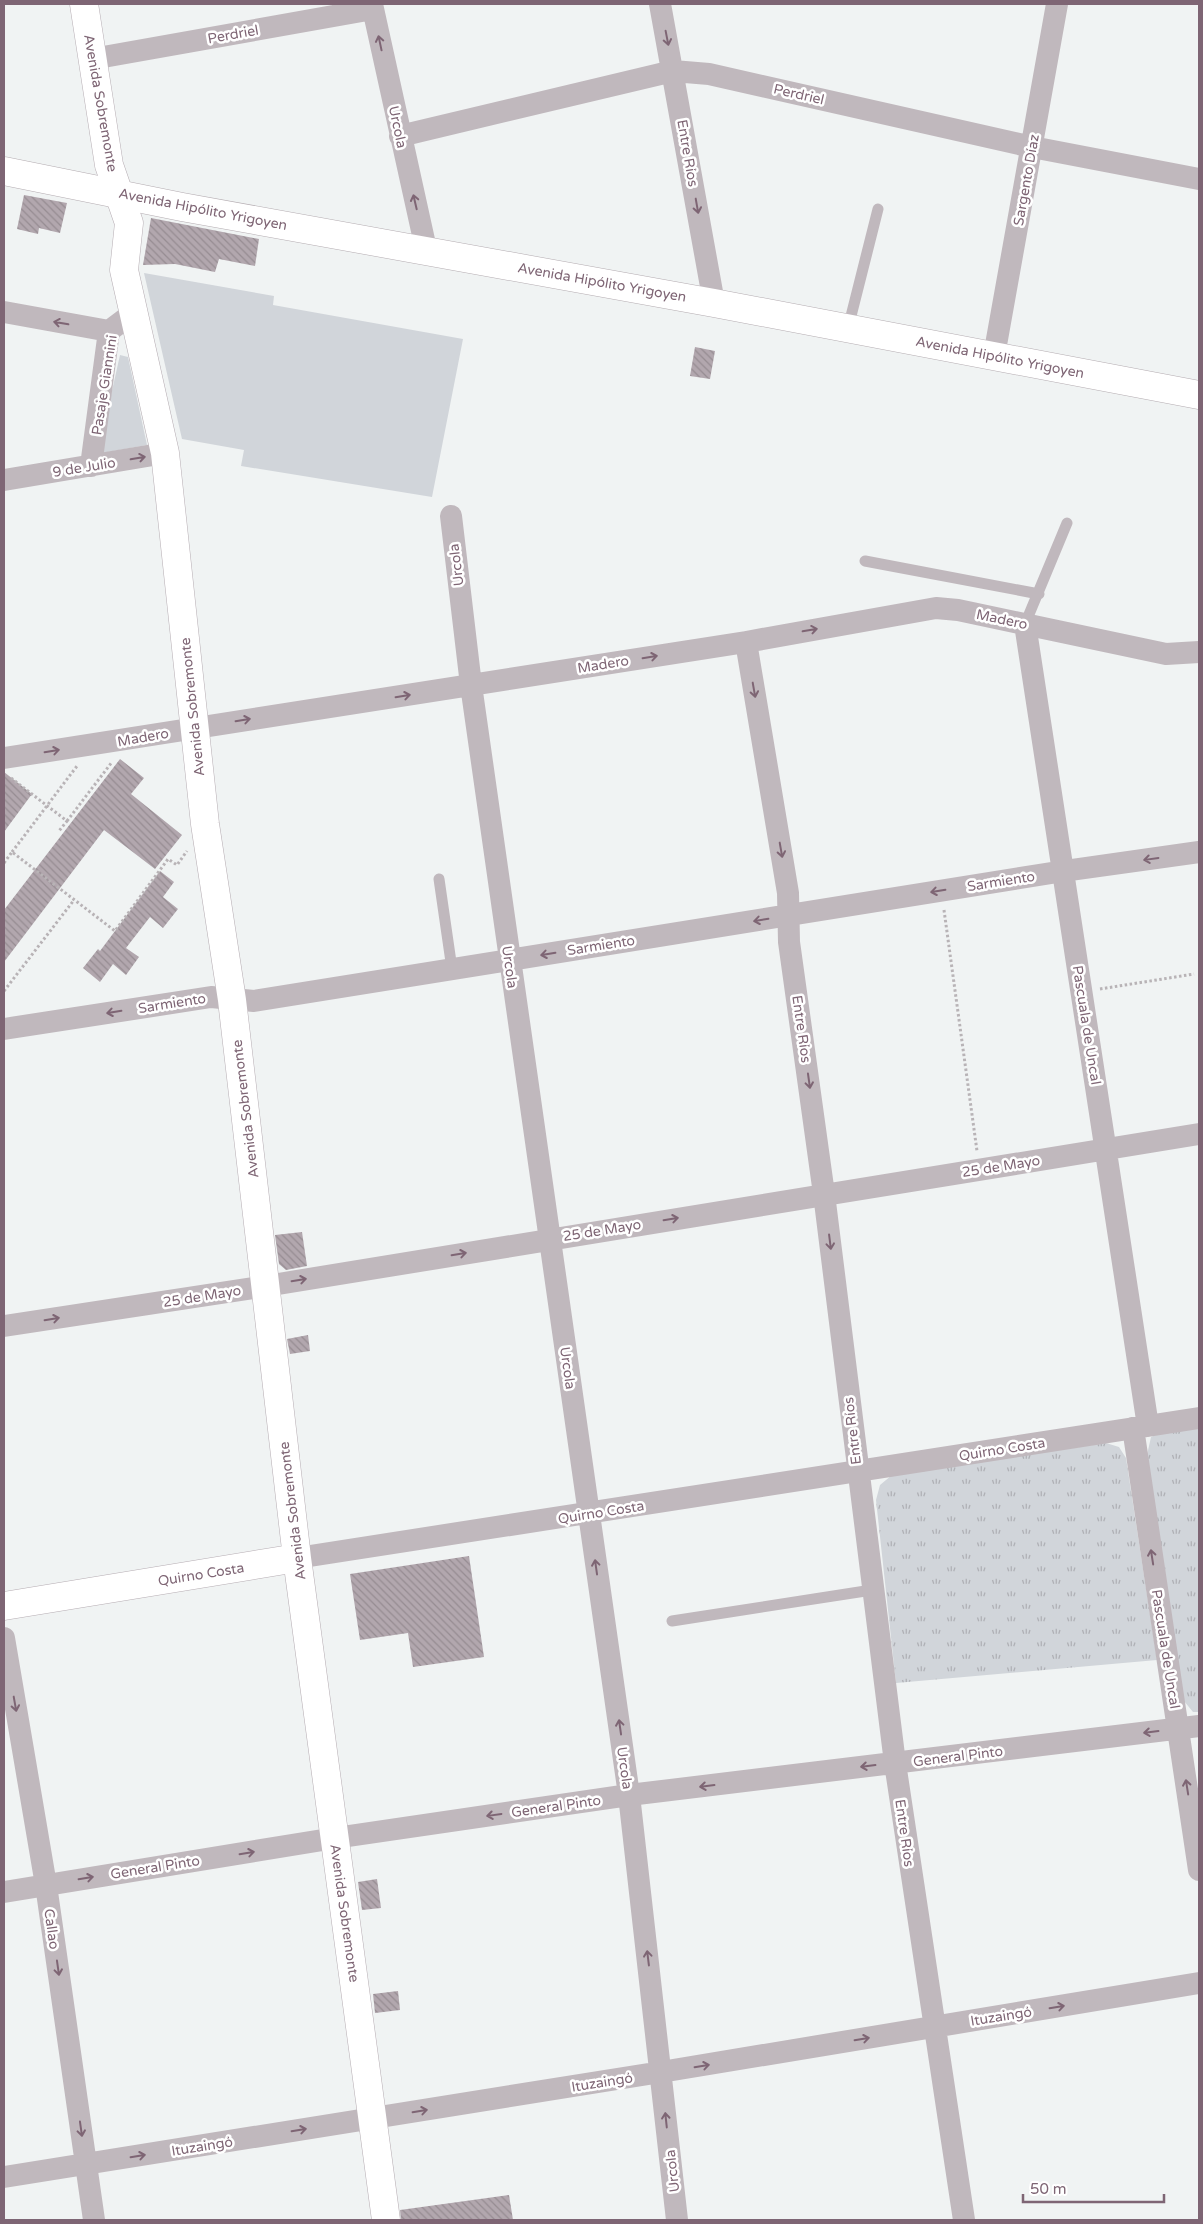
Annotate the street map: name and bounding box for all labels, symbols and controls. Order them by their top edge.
street label: Perdriel [206,22,260,47]
one-way arrow [662,29,672,45]
street label: Avenida Sobremonte [80,33,121,173]
one-way arrow [375,35,385,51]
street label: Perdriel [772,80,826,109]
street label: Urcola [385,104,410,150]
street label: Entre Ríos [673,118,702,188]
street label: Sargento Díaz [1010,133,1043,227]
street label: Avenida Hipólito Yrigoyen [117,185,289,234]
one-way arrow [410,194,419,210]
one-way arrow [693,197,703,213]
street label: Avenida Hipólito Yrigoyen [516,259,688,306]
one-way arrow [54,317,70,327]
street label: Avenida Hipólito Yrigoyen [914,333,1086,382]
street label: Pasaje Giannini [88,334,121,436]
one-way arrow [130,452,146,462]
street label: 9 de Julio [51,454,117,481]
street label: Urcola [445,543,468,587]
street label: Madero [975,606,1029,633]
one-way arrow [802,625,818,635]
street label: Avenida Sobremonte [177,637,208,777]
one-way arrow [642,651,658,661]
street label: Madero [576,652,630,677]
one-way arrow [749,681,759,697]
one-way arrow [395,690,411,700]
one-way arrow [234,715,250,725]
street label: Madero [116,725,170,750]
one-way arrow [44,746,60,756]
one-way arrow [776,842,786,858]
one-way arrow [1143,854,1159,864]
street label: Sarmiento [966,868,1036,895]
one-way arrow [931,887,947,897]
one-way arrow [753,915,769,925]
street label: Sarmiento [566,932,636,959]
street label: Urcola [498,945,521,989]
one-way arrow [541,949,557,959]
street label: Pascuala de Uncal [1069,964,1104,1086]
street label: Sarmiento [137,990,207,1017]
street label: Entre Ríos [788,994,815,1064]
one-way arrow [107,1007,123,1017]
street label: Avenida Sobremonte [229,1039,262,1179]
one-way arrow [804,1072,814,1088]
street label: 25 de Mayo [961,1152,1041,1181]
one-way arrow [663,1213,679,1223]
street label: 25 de Mayo [562,1216,642,1245]
one-way arrow [825,1233,835,1249]
one-way arrow [451,1248,467,1258]
one-way arrow [291,1275,307,1285]
street label: 25 de Mayo [162,1282,242,1311]
one-way arrow [44,1313,60,1323]
street label: Urcola [556,1346,579,1390]
street label: Entre Ríos [840,1396,865,1466]
street label: Quirno Costa [958,1434,1046,1465]
street label: Avenida Sobremonte [276,1441,309,1581]
street label: Quirno Costa [557,1497,645,1528]
one-way arrow [1147,1550,1157,1566]
street label: Quirno Costa [157,1559,245,1590]
one-way arrow [591,1559,601,1575]
street label: Pascuala de Uncal [1148,1588,1183,1710]
one-way arrow [10,1695,20,1711]
one-way arrow [614,1720,624,1736]
one-way arrow [1143,1727,1159,1737]
street label: General Pinto [912,1743,1004,1770]
street label: Urcola [613,1746,636,1790]
one-way arrow [860,1762,876,1772]
one-way arrow [1181,1780,1191,1796]
one-way arrow [699,1781,715,1791]
street label: General Pinto [510,1792,602,1821]
street label: Entre Ríos [891,1798,918,1868]
one-way arrow [486,1810,502,1820]
street label: Avenida Sobremonte [326,1843,363,1983]
one-way arrow [239,1847,255,1857]
street label: General Pinto [109,1852,201,1883]
one-way arrow [78,1873,94,1883]
street label: Callao [40,1908,63,1951]
one-way arrow [643,1950,653,1966]
one-way arrow [53,1959,63,1975]
one-way arrow [1049,2001,1065,2011]
street label: Ituzaingó [969,2003,1033,2030]
one-way arrow [854,2034,870,2044]
one-way arrow [694,2060,710,2070]
street label: Ituzaingó [570,2069,634,2096]
one-way arrow [412,2105,428,2115]
one-way arrow [661,2112,671,2128]
one-way arrow [76,2120,86,2136]
one-way arrow [290,2125,306,2135]
street label: Ituzaingó [170,2133,234,2160]
street label: Urcola [662,2149,683,2193]
one-way arrow [130,2150,146,2160]
scale bar [1023,2172,1164,2204]
text: 50 m [1030,2180,1067,2198]

